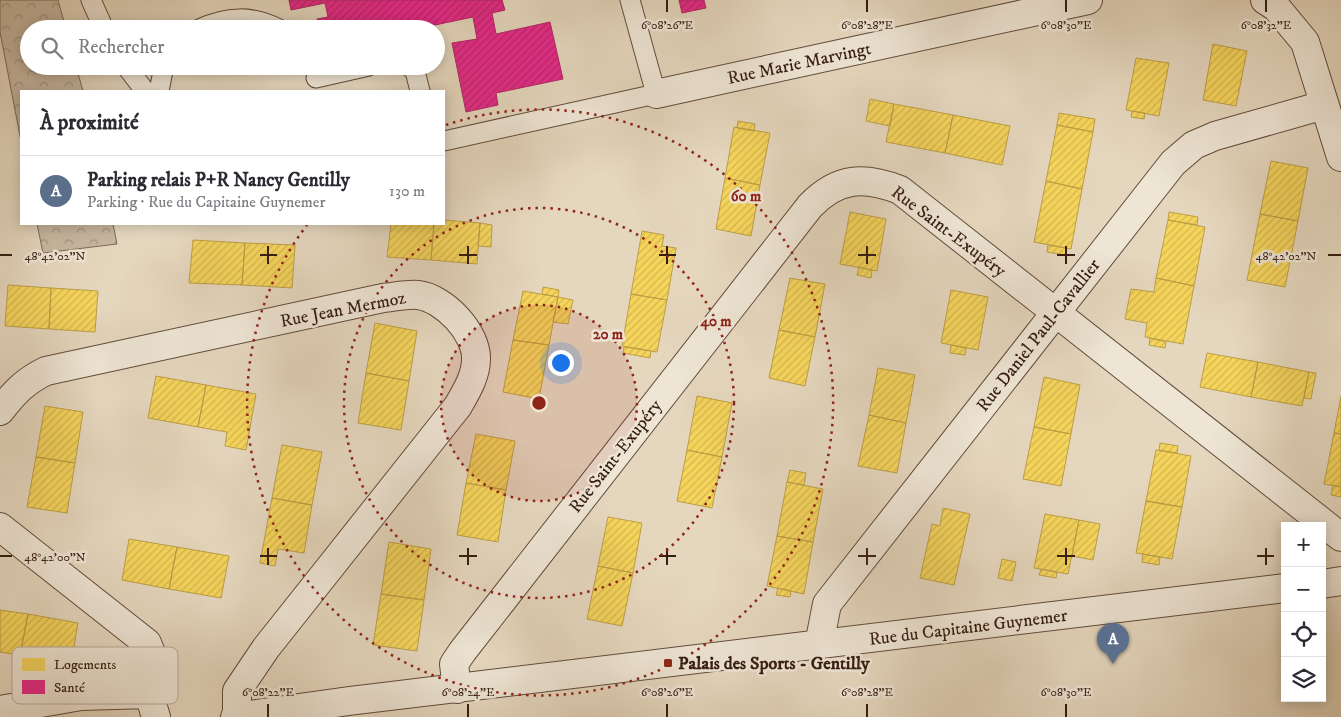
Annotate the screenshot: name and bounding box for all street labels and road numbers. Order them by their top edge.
street label: Rue Marie Marvingt [725,38,873,90]
street label: Rue Saint-Exupéry [887,181,1011,282]
street label: Rue Daniel Paul-Cavallier [972,255,1106,416]
street label: Rue Jean Mermoz [278,287,408,333]
street label: Rue Saint-Exupéry [565,395,667,518]
street label: Rue du Capitaine Guynemer [868,605,1069,651]

